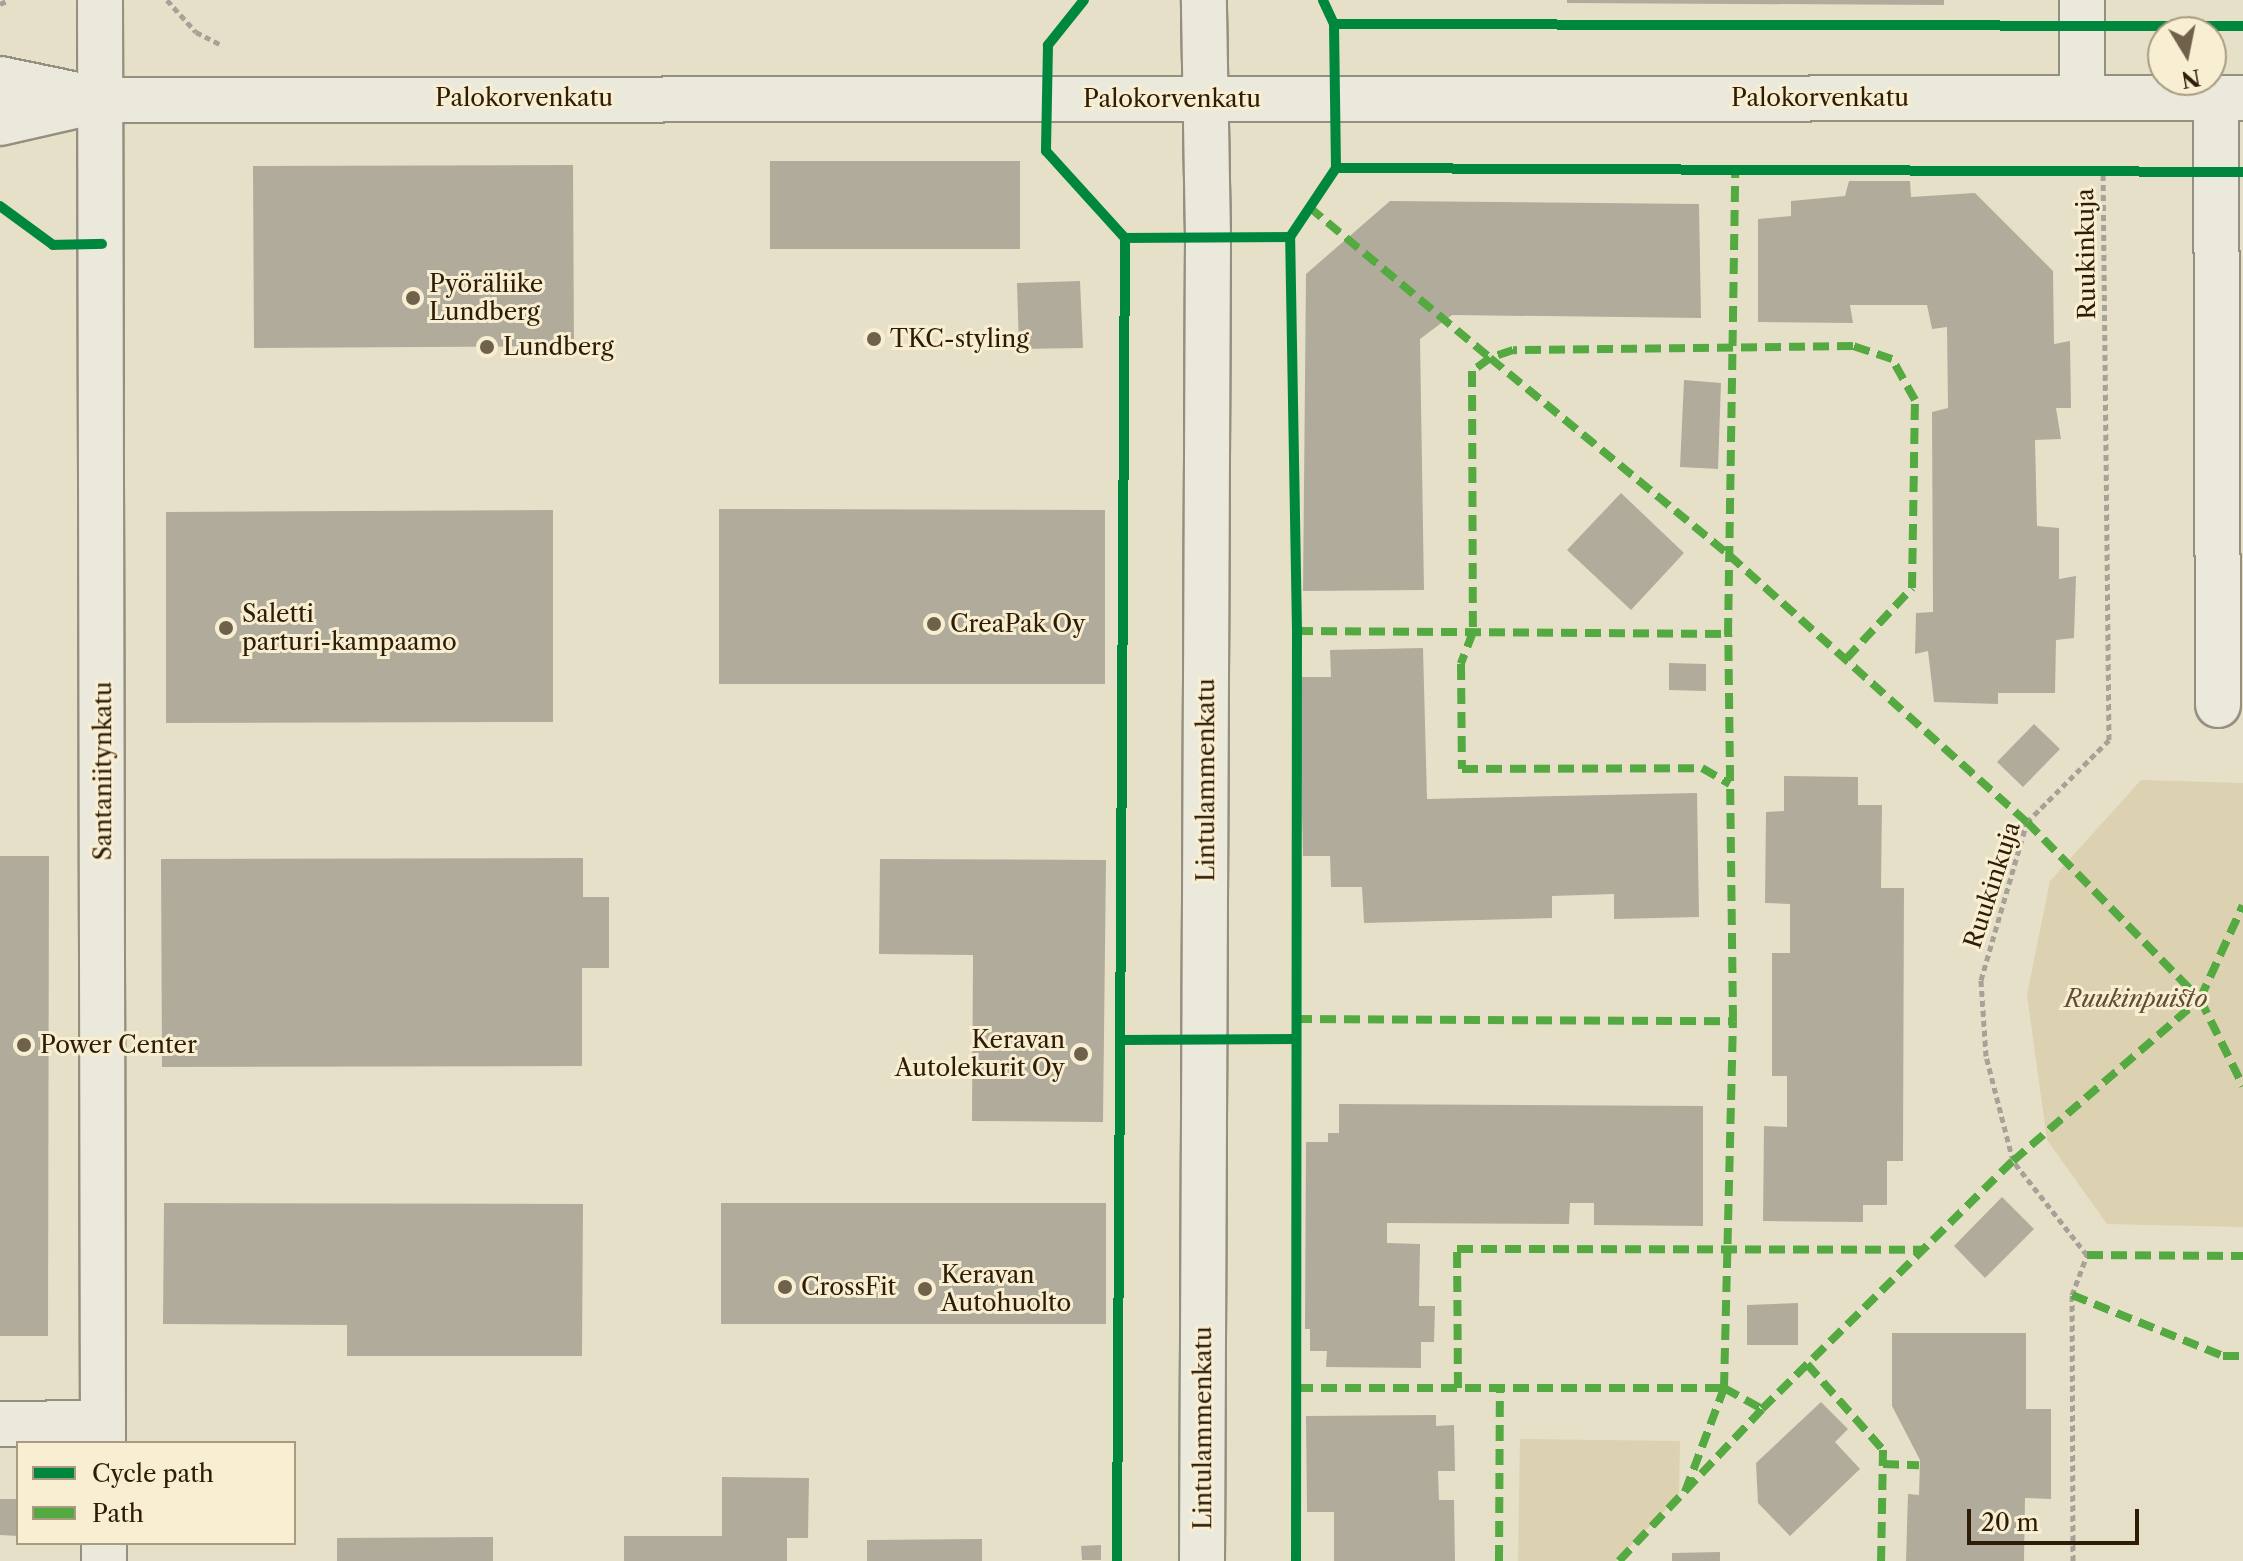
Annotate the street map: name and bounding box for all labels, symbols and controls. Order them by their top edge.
north arrow [2147,16,2227,96]
text: N [2179,63,2203,93]
street label: Palokorvenkatu [435,84,613,112]
street label: Palokorvenkatu [1731,84,1909,112]
street label: Palokorvenkatu [1083,85,1261,113]
street label: Ruukinkuja [2070,188,2102,320]
place label: Pyöräliike Lundberg [429,270,543,326]
marker: Pyöräliike Lundberg [404,289,422,307]
place label: TKC-styling [890,325,1029,353]
marker: TKC-styling [865,330,883,348]
place label: Lundberg [503,333,614,361]
marker: Lundberg [478,338,496,356]
place label: Saletti parturi-kampaamo [242,600,457,656]
place label: CreaPak Oy [950,610,1086,638]
marker: CreaPak Oy [925,615,943,633]
marker: Saletti parturi-kampaamo [217,619,235,637]
street label: Lintulammenkatu [1192,678,1220,882]
street label: Santaniitynkatu [89,682,117,860]
street label: Ruukinkuja [1958,818,2026,952]
park label: Ruukinpuisto [2065,985,2207,1013]
place label: Keravan Autolekurit Oy [895,1026,1065,1082]
place label: Power Center [40,1031,197,1059]
marker: Power Center [15,1036,33,1054]
marker: Keravan Autolekurit Oy [1072,1045,1090,1063]
place label: Keravan Autohuolto [941,1261,1071,1317]
place label: CrossFit [801,1273,896,1301]
marker: CrossFit [776,1278,794,1296]
marker: Keravan Autohuolto [916,1280,934,1298]
street label: Lintulammenkatu [1189,1326,1217,1530]
legend [16,1441,296,1545]
text: Cycle path [92,1459,214,1488]
scale bar [1971,1493,2143,1543]
text: Path [92,1499,144,1528]
text: 20 m [1981,1508,2039,1537]

